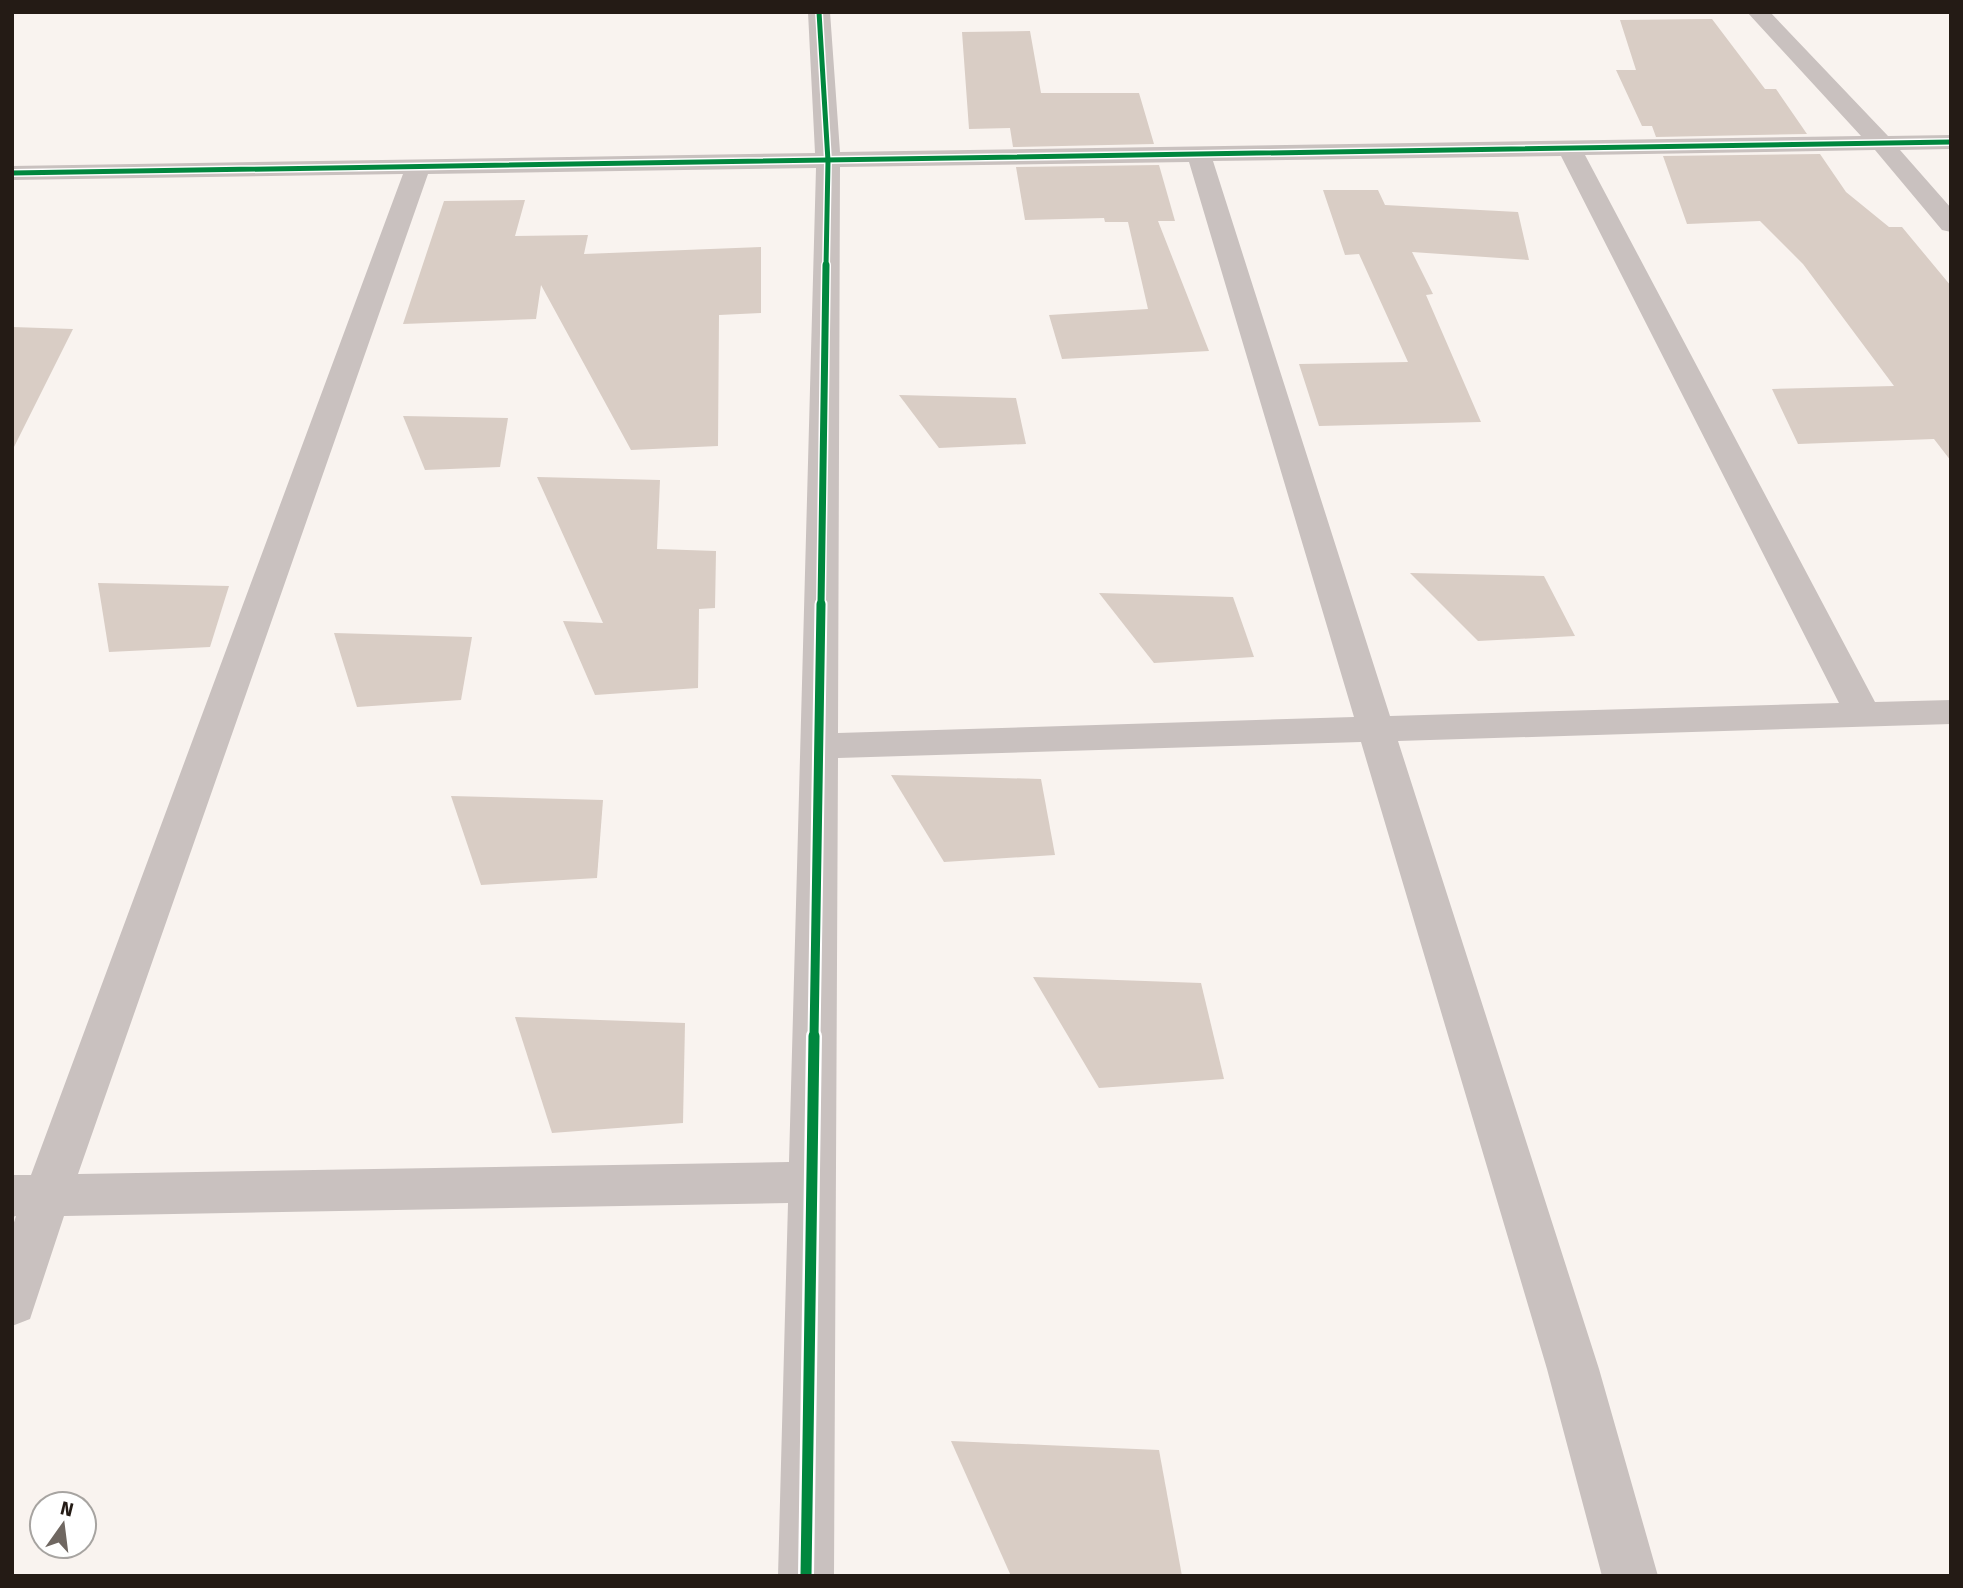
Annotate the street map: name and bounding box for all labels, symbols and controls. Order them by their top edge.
north arrow [28,1490,98,1560]
text: N [58,1496,76,1522]

